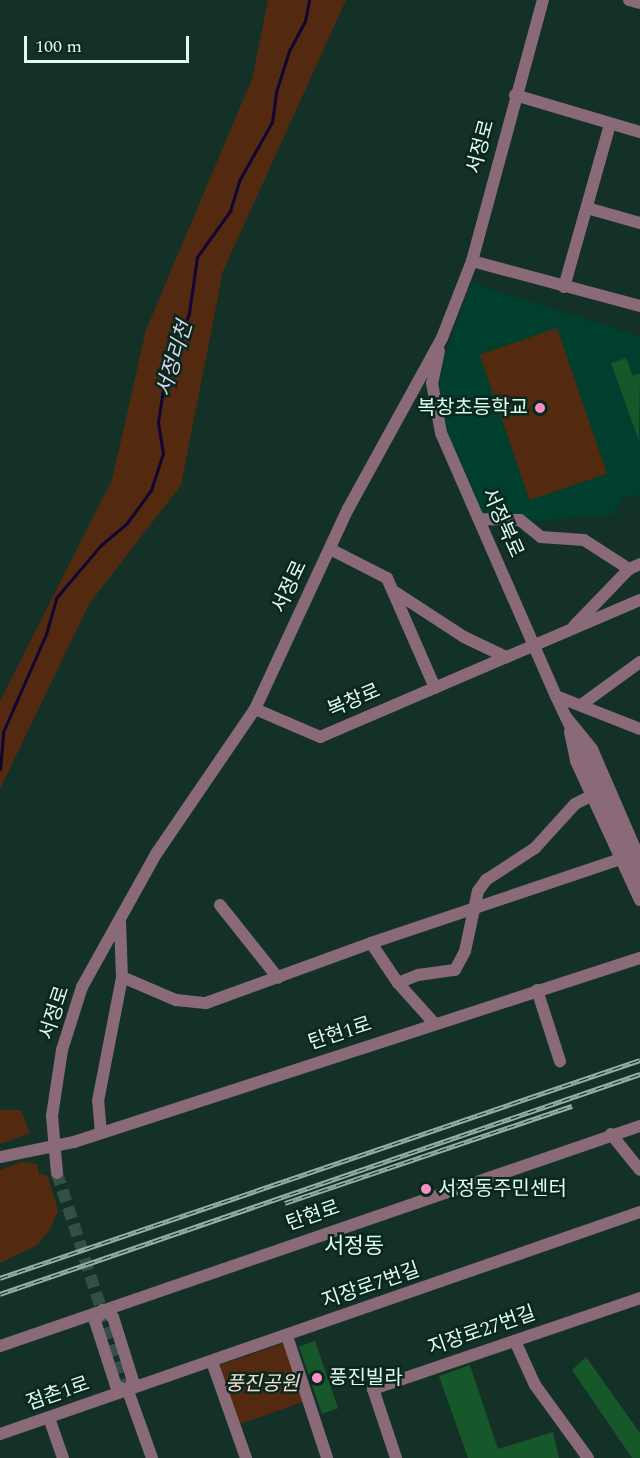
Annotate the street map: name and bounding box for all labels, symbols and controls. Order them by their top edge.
scale bar [27,24,192,62]
text: 100 m [35,33,82,60]
street label: 서정로 [462,117,500,177]
water label: 서정리천 [152,318,198,400]
place label: 복창초등학교 [418,396,528,420]
marker: 복창초등학교 [533,401,547,415]
street label: 서정북로 [476,485,528,561]
street label: 서정로 [267,557,313,617]
street label: 복창로 [324,679,384,723]
street label: 서정로 [35,983,75,1043]
street label: 탄현1로 [305,1013,375,1055]
place label: 서정동주민센터 [438,1177,567,1201]
marker: 서정동주민센터 [419,1182,433,1196]
street label: 탄현로 [283,1196,343,1236]
district label: 서정동 [324,1234,384,1260]
street label: 지장로7번길 [319,1258,423,1314]
street label: 지장로27번길 [425,1301,539,1361]
place label: 풍진빌라 [329,1366,403,1390]
marker: 풍진빌라 [310,1371,324,1385]
street label: 점촌1로 [23,1372,93,1416]
park label: 풍진공원 [225,1372,299,1396]

